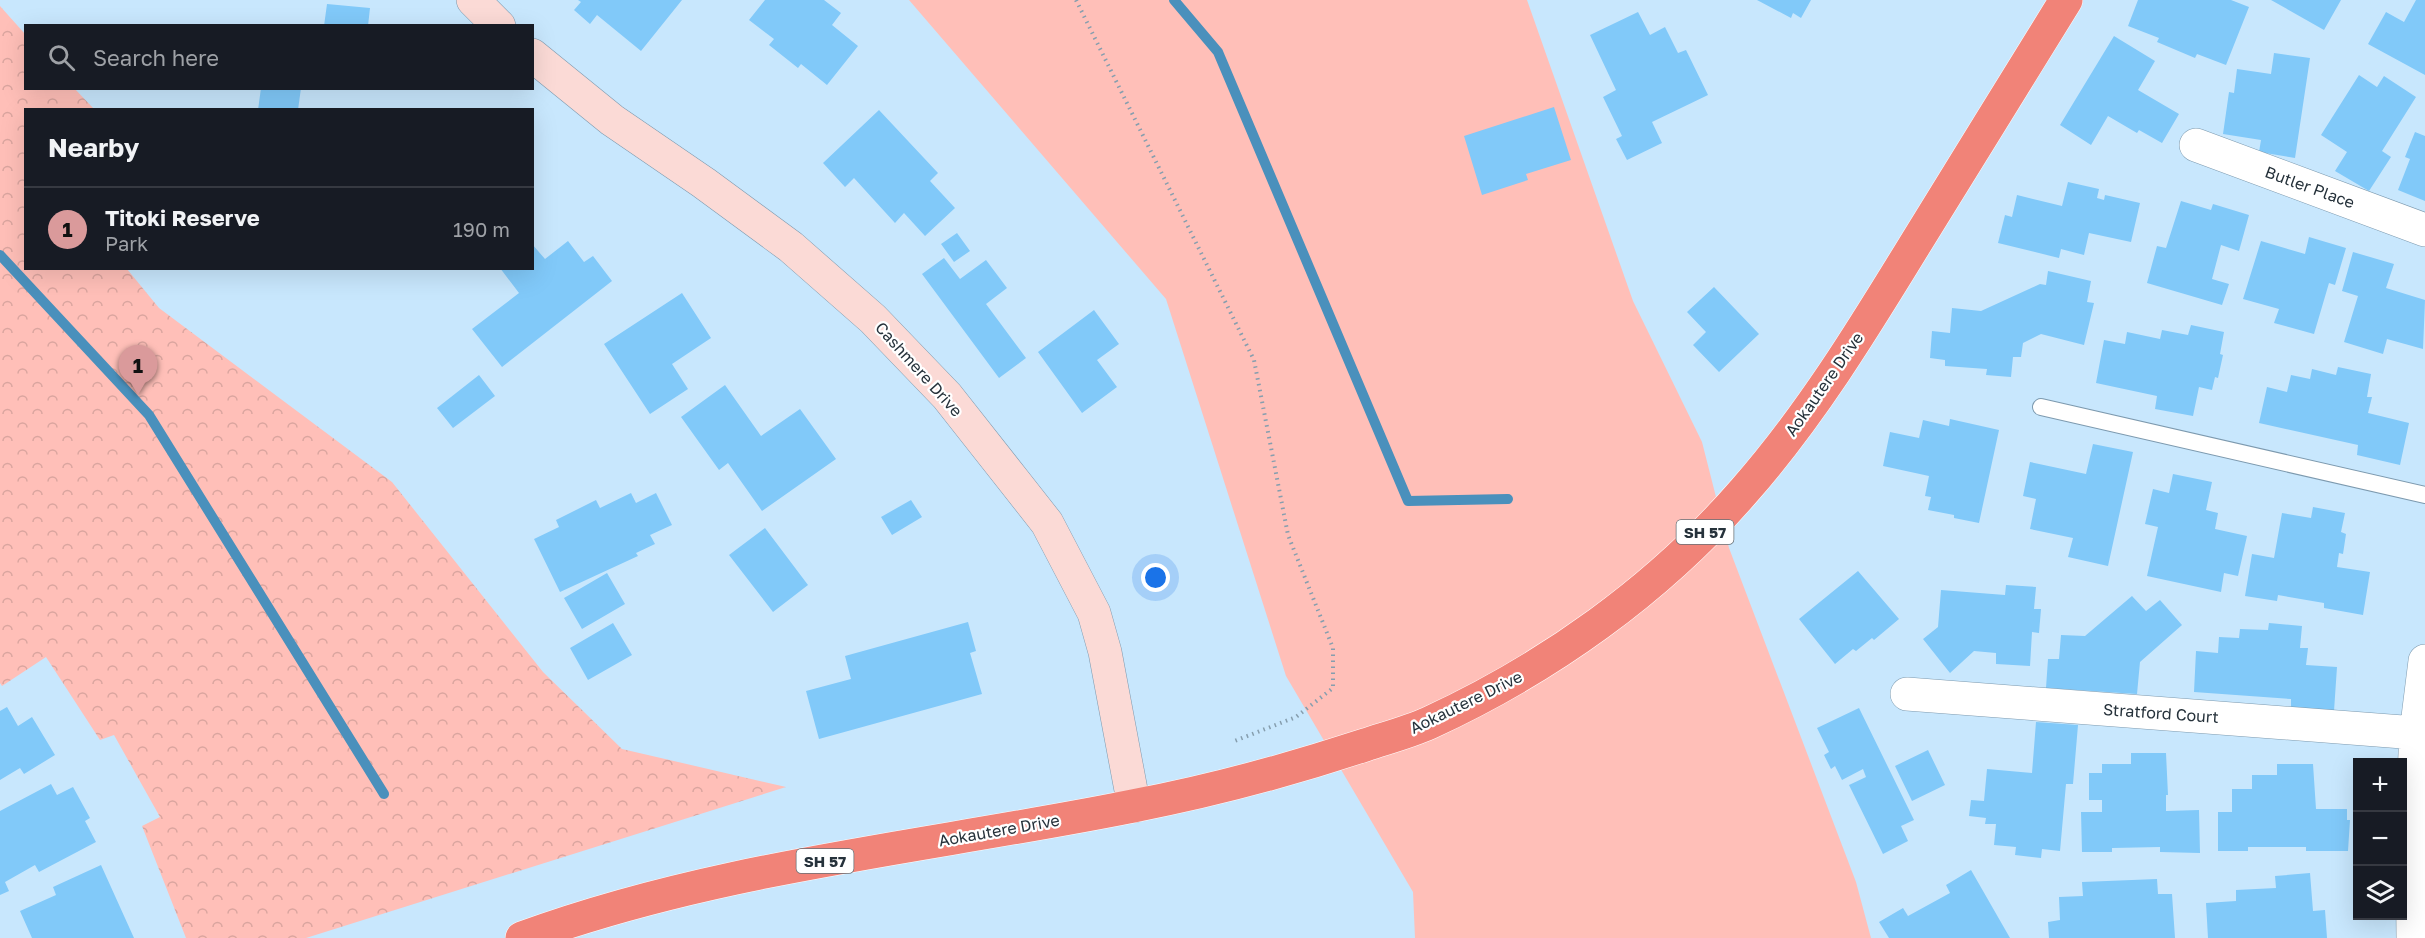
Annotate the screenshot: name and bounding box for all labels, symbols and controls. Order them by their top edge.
search box [24,24,534,90]
icon: search [45,41,78,74]
text: Search here [93,44,219,71]
text: Nearby [48,132,139,163]
street label: Butler Place [2262,162,2358,212]
text: Titoki Reserve [105,204,260,231]
text: 1 [62,217,73,241]
text: 190 m [453,217,510,241]
text: Park [105,231,148,255]
street label: Cashmere Drive [871,317,967,421]
street label: Aokautere Drive [1781,328,1867,440]
pin: 1 [118,346,158,395]
road number: SH 57 [1676,520,1734,544]
your location [1141,563,1170,592]
street label: Aokautere Drive [1407,666,1525,738]
street label: Stratford Court [2102,699,2220,727]
map controls [2353,758,2407,920]
button: + [2353,758,2407,812]
street label: Aokautere Drive [937,810,1061,850]
button: − [2353,812,2407,866]
road number: SH 57 [796,849,854,873]
button: layers [2353,866,2407,920]

